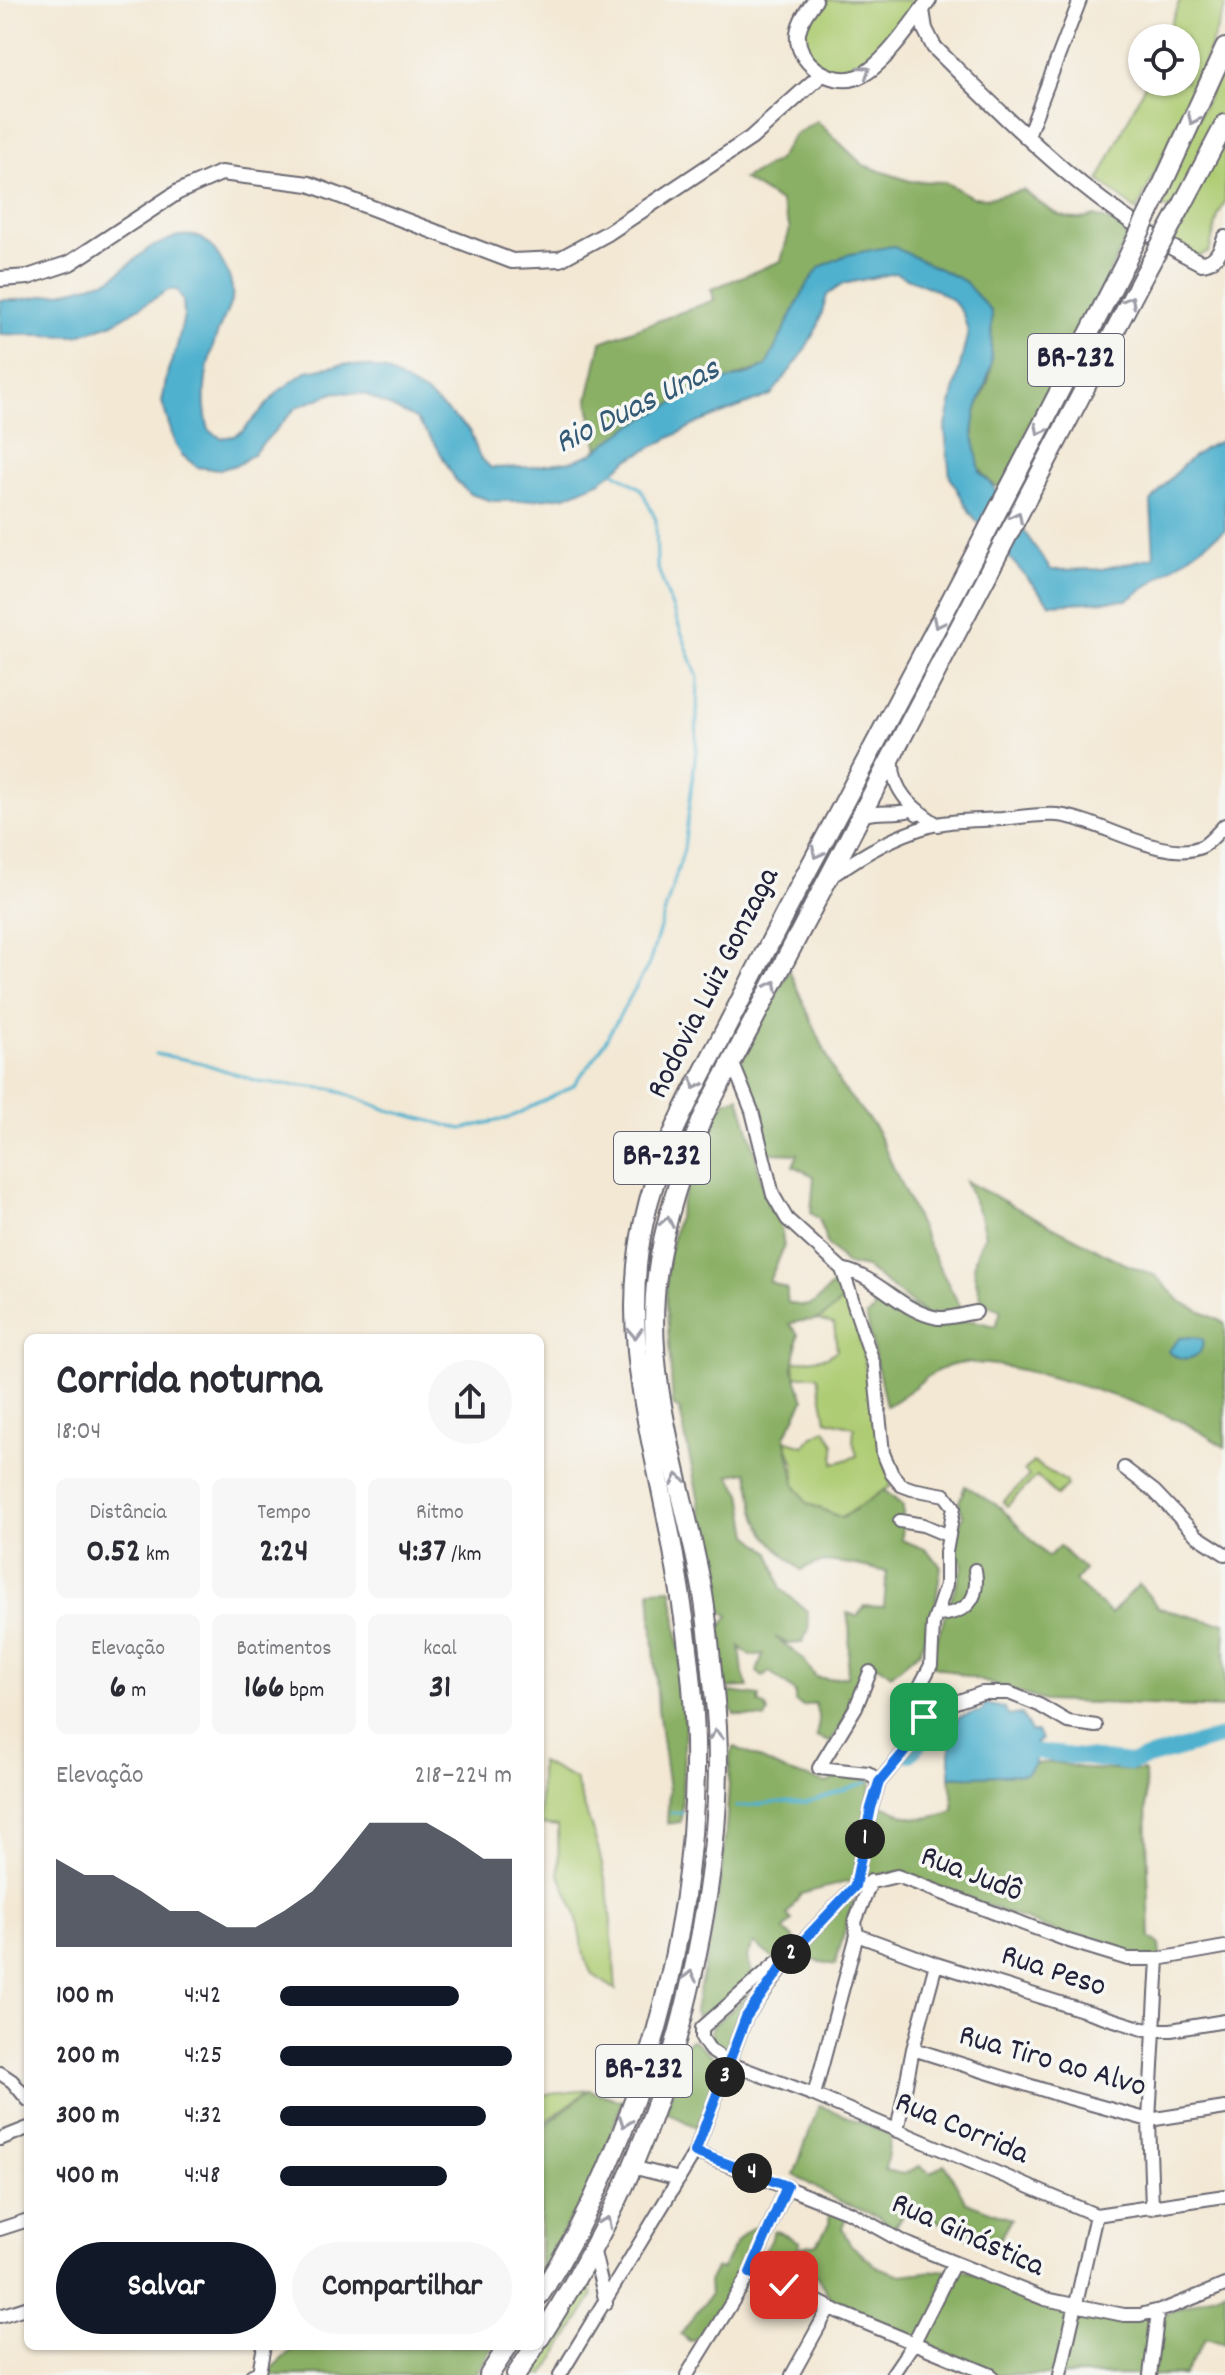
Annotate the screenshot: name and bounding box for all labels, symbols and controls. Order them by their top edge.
map controls [1128,24,1200,96]
button: locate [1128,24,1200,96]
one-way arrow [857,65,871,80]
one-way arrow [1187,111,1203,125]
one-way arrow [1121,295,1136,310]
road number: BR-232 [1028,334,1124,386]
water label: Rio Duas Unas [547,346,730,469]
one-way arrow [1034,422,1050,437]
one-way arrow [1007,511,1023,525]
one-way arrow [932,615,947,630]
one-way arrow [811,845,826,860]
street label: Rodovia Luiz Gonzaga [637,859,794,1108]
one-way arrow [763,979,778,994]
one-way arrow [690,1075,706,1090]
road number: BR-232 [614,1132,710,1184]
one-way arrow [658,1216,675,1229]
one-way arrow [626,1327,643,1340]
text: Corrida noturna [56,1352,322,1415]
button: share [428,1360,512,1444]
text: 18:04 [56,1414,101,1451]
one-way arrow [670,1472,687,1486]
text: Distância [89,1498,167,1529]
text: Tempo [257,1498,311,1529]
text: Ritmo [416,1498,464,1529]
text: 0.52 [86,1529,141,1578]
text: 2:24 [259,1529,309,1578]
text: 4:37 [398,1529,446,1578]
text: km [141,1540,170,1571]
text: /km [446,1540,482,1571]
text: Elevação [91,1634,165,1665]
text: Batimentos [236,1634,332,1665]
text: kcal [423,1634,457,1665]
text: 6 [110,1665,126,1714]
text: 166 [244,1665,284,1714]
text: 31 [429,1665,451,1714]
text: m [126,1676,146,1707]
text: bpm [284,1676,324,1707]
pin [890,1683,958,1751]
icon: arrive [902,1695,946,1739]
one-way arrow [708,1728,725,1741]
text: Elevação [56,1758,143,1795]
text: 218–224 m [414,1758,512,1795]
pin: 1 [845,1819,885,1859]
text: 1 [863,1823,867,1854]
street label: Rua Judô [913,1835,1029,1917]
pin: 2 [771,1934,811,1974]
street label: Rua Peso [995,1934,1111,2012]
text: 2 [786,1938,796,1969]
one-way arrow [681,1970,698,1984]
text: 100 m [56,1978,114,2015]
text: 4:42 [184,1978,221,2015]
street label: Rua Tiro ao Alvo [953,2014,1151,2112]
text: 200 m [56,2038,120,2075]
text: 4:25 [184,2038,223,2075]
road number: BR-232 [596,2045,692,2097]
pin: 3 [705,2057,745,2097]
text: 3 [720,2061,730,2092]
street label: Rua Corrida [887,2081,1036,2179]
text: 300 m [56,2098,120,2135]
text: 4:32 [184,2098,222,2135]
one-way arrow [618,2114,635,2128]
pin: 4 [732,2153,772,2193]
text: 4 [747,2157,757,2188]
text: 400 m [56,2158,119,2195]
text: 4:48 [184,2158,220,2195]
street label: Rua Ginástica [883,2183,1052,2292]
one-way arrow [597,2215,612,2230]
button: Salvar [56,2242,276,2334]
button: Compartilhar [292,2242,512,2334]
pin [750,2251,818,2319]
icon: check [762,2263,806,2307]

